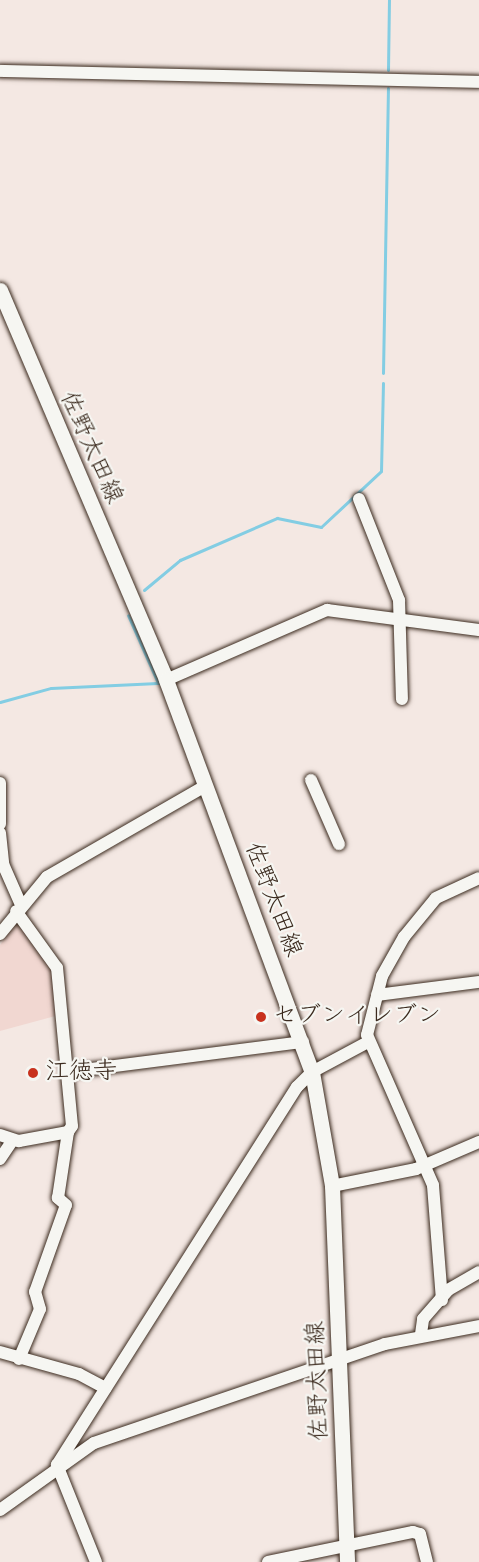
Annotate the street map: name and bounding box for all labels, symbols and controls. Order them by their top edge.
street label: 佐野太田線 [52,387,128,509]
street label: 佐野太田線 [237,839,307,961]
place label: セブンイレブン [273,1003,441,1031]
marker: セブンイレブン [254,1010,268,1024]
place label: 江徳寺 [45,1059,117,1087]
marker: 江徳寺 [26,1066,40,1080]
street label: 佐野太田線 [303,1321,335,1441]

